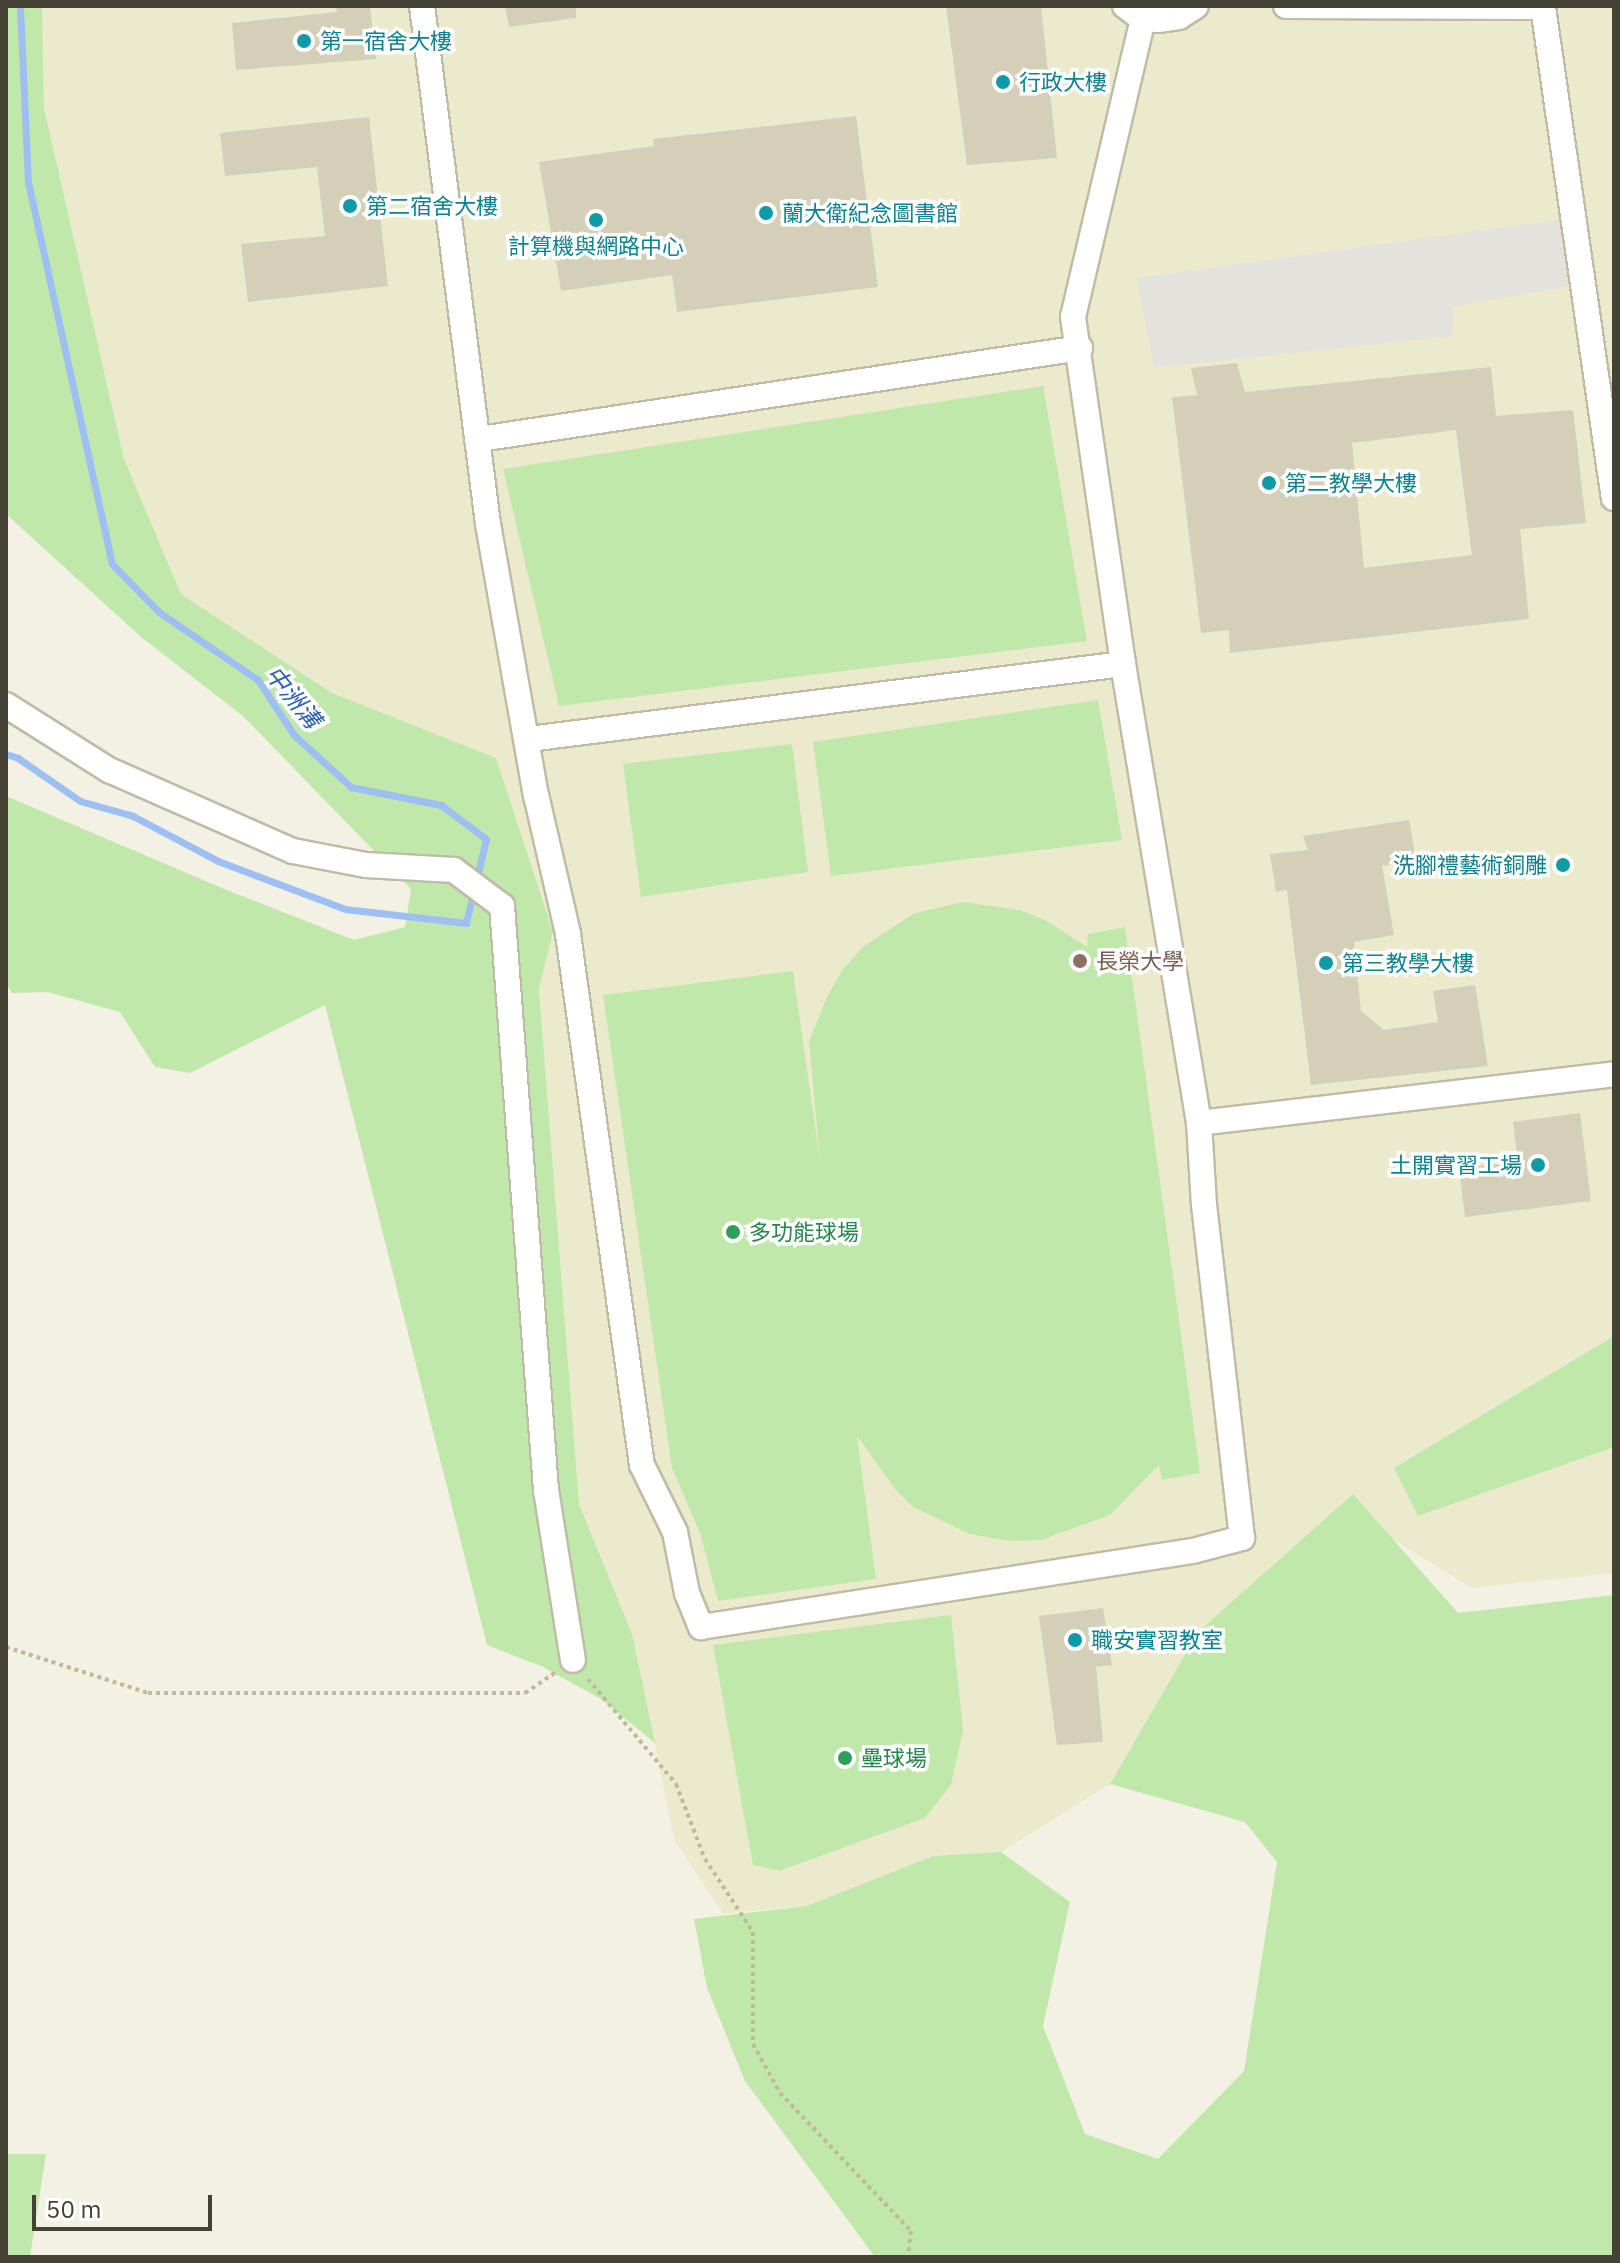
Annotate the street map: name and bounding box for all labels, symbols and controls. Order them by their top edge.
place label: 第一宿舍大樓 [320,28,452,54]
marker: 第一宿舍大樓 [295,32,313,50]
place label: 行政大樓 [1019,69,1107,95]
marker: 行政大樓 [994,73,1012,91]
place label: 第二宿舍大樓 [366,193,498,219]
marker: 第二宿舍大樓 [341,197,359,215]
place label: 蘭大衛紀念圖書館 [782,200,958,226]
marker: 蘭大衛紀念圖書館 [757,204,775,222]
marker: 計算機與網路中心 [587,211,605,229]
place label: 計算機與網路中心 [508,233,684,259]
place label: 第二教學大樓 [1285,470,1417,496]
marker: 第二教學大樓 [1260,474,1278,492]
water label: 中洲溝 [259,660,327,734]
place label: 洗腳禮藝術銅雕 [1393,852,1547,878]
marker: 洗腳禮藝術銅雕 [1554,856,1572,874]
place label: 長榮大學 [1096,948,1184,974]
place label: 第三教學大樓 [1342,950,1474,976]
marker: 長榮大學 [1071,952,1089,970]
marker: 第三教學大樓 [1317,954,1335,972]
place label: 土開實習工場 [1390,1152,1522,1178]
marker: 土開實習工場 [1529,1156,1547,1174]
place label: 多功能球場 [749,1219,859,1245]
marker: 多功能球場 [724,1223,742,1241]
place label: 職安實習教室 [1091,1627,1223,1653]
marker: 職安實習教室 [1066,1631,1084,1649]
place label: 壘球場 [861,1745,927,1771]
marker: 壘球場 [836,1749,854,1767]
scale bar [36,2179,216,2229]
text: 50 m [46,2193,101,2225]

